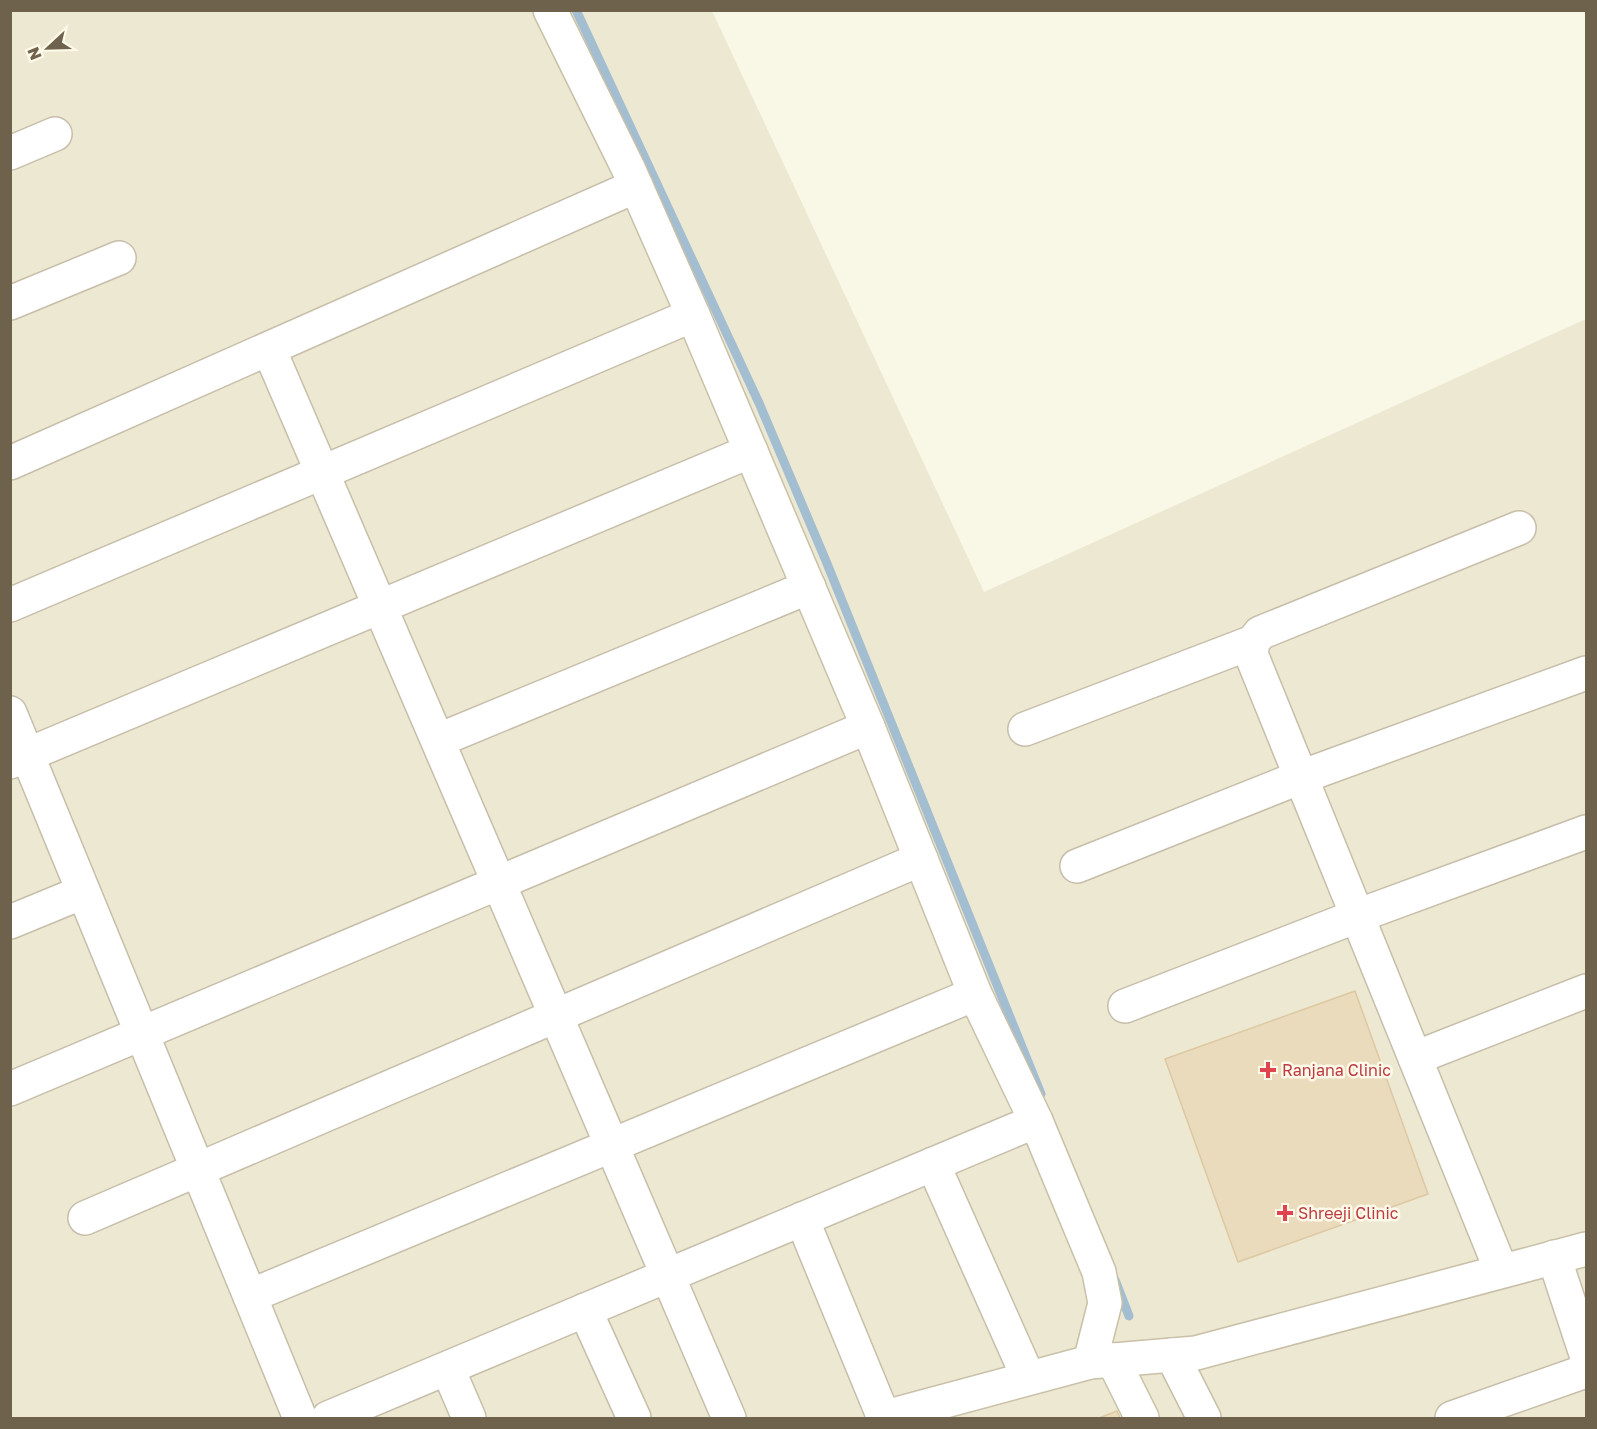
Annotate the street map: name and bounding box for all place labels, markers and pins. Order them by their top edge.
place label: Ranjana Clinic [1282,1060,1391,1080]
marker: Ranjana Clinic [1259,1061,1277,1079]
place label: Shreeji Clinic [1298,1203,1399,1223]
marker: Shreeji Clinic [1276,1204,1294,1222]

